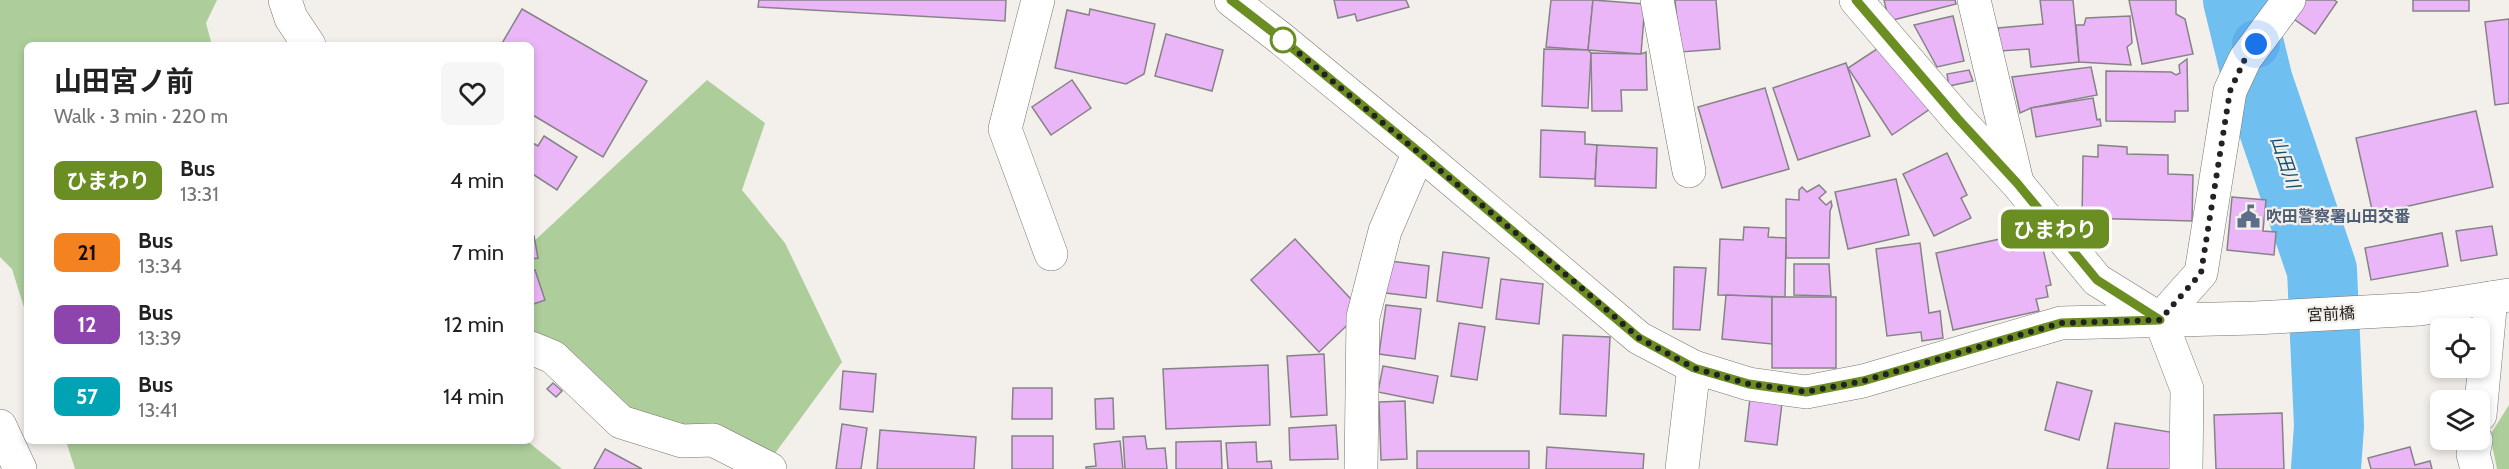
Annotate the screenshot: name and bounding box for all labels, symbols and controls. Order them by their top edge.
unlabelled marker [1270,27,1296,53]
your location [2241,29,2271,59]
button: heart [441,62,504,125]
text: 山田宮ノ前 [54,64,194,98]
text: Walk · 3 min · 220 m [54,104,228,128]
water label: 山田川 [2266,133,2305,193]
text: Bus [180,155,215,182]
text: 4 min [450,167,504,194]
text: ひまわり [66,168,150,193]
text: 13:31 [180,182,219,206]
public building icon: 吹田警察署山田交番 [2235,203,2261,229]
place label: 吹田警察署山田交番 [2266,207,2410,226]
line badge: ひまわり [2013,210,2097,248]
text: ひまわり [2013,217,2097,242]
text: Bus [138,227,173,254]
text: 7 min [452,239,504,266]
text: 21 [78,240,96,265]
text: 13:34 [138,254,182,278]
text: Bus [138,299,173,326]
street label: 宮前橋 [2307,303,2355,325]
text: 12 min [444,311,504,338]
text: 12 [78,312,96,337]
map controls [2430,318,2490,450]
button: locate [2430,318,2490,378]
text: 13:39 [138,326,182,350]
text: Bus [138,371,173,398]
text: 14 min [443,383,504,410]
text: 57 [76,384,98,409]
button: layers [2430,390,2490,450]
text: 13:41 [138,398,178,422]

